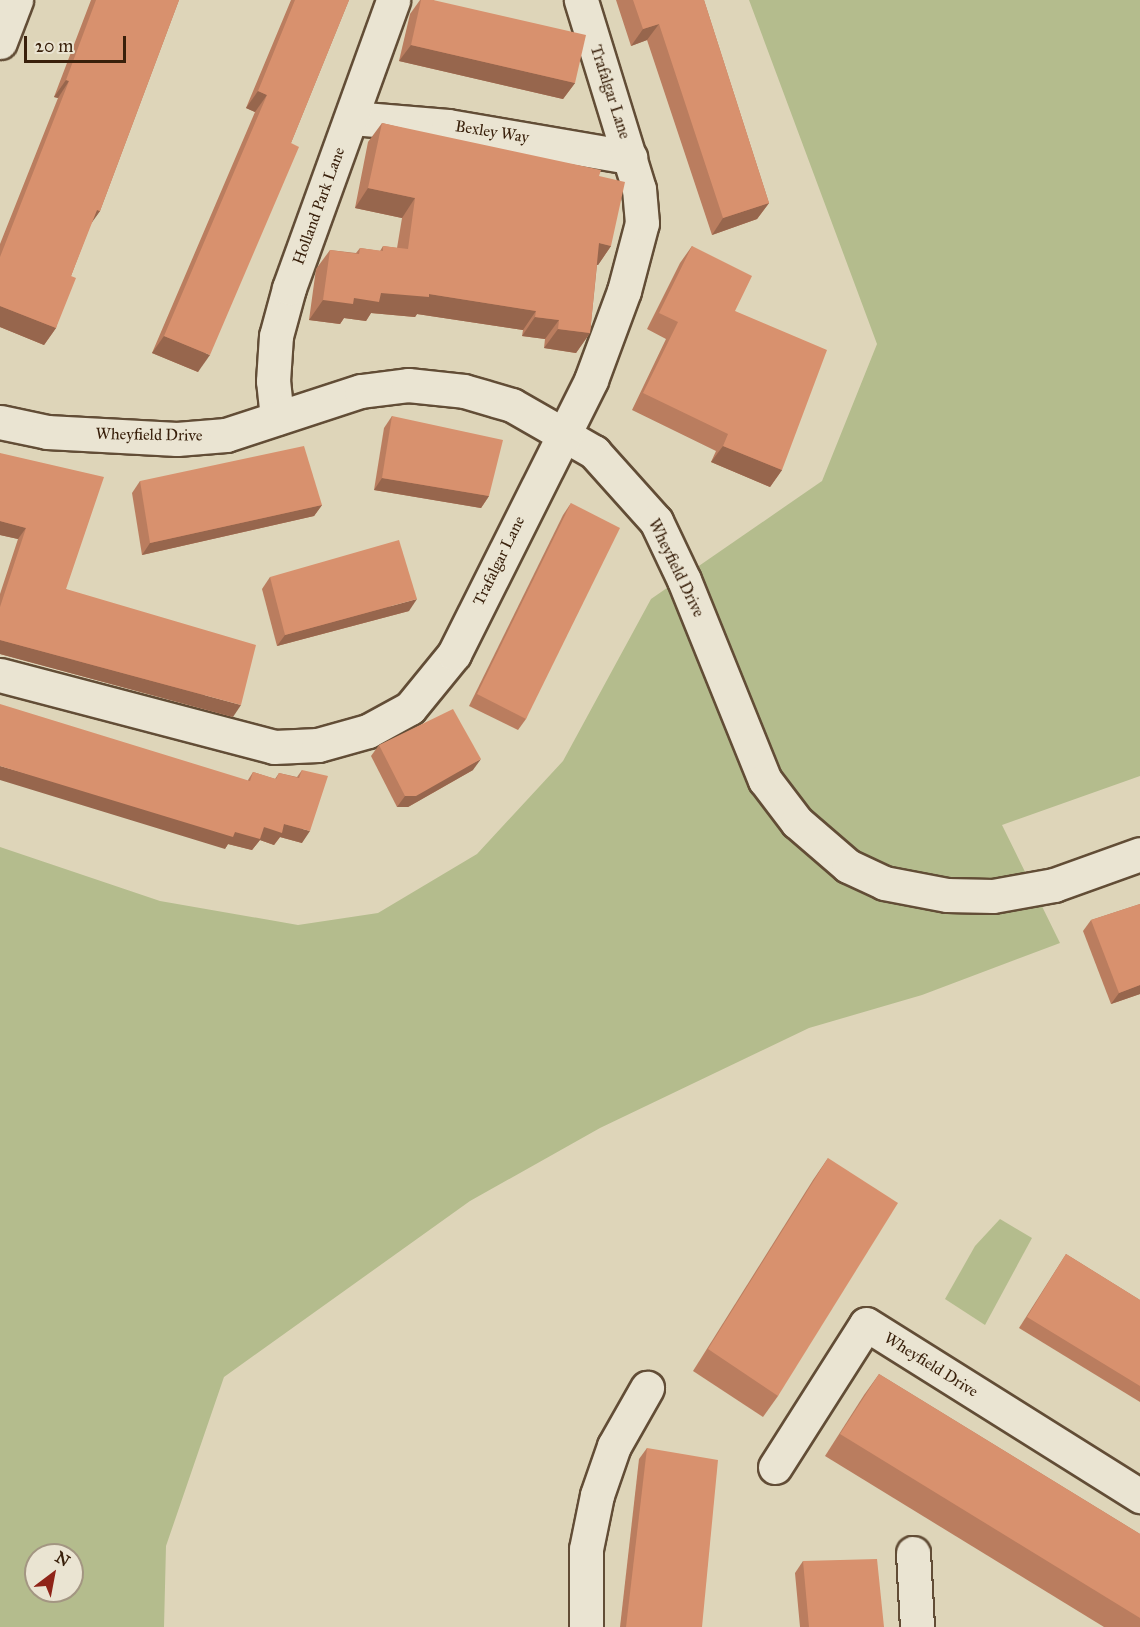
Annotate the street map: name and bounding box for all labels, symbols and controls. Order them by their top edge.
scale bar [27,24,129,62]
text: 20 m [35,35,73,57]
street label: Trafalgar Lane [586,43,634,141]
street label: Bexley Way [454,117,530,147]
street label: Holland Park Lane [289,145,349,267]
street label: Wheyfield Drive [95,424,203,446]
street label: Trafalgar Lane [469,513,529,609]
street label: Wheyfield Drive [644,516,708,620]
street label: Wheyfield Drive [881,1329,981,1401]
north arrow [24,1543,84,1603]
text: N [52,1547,74,1571]

